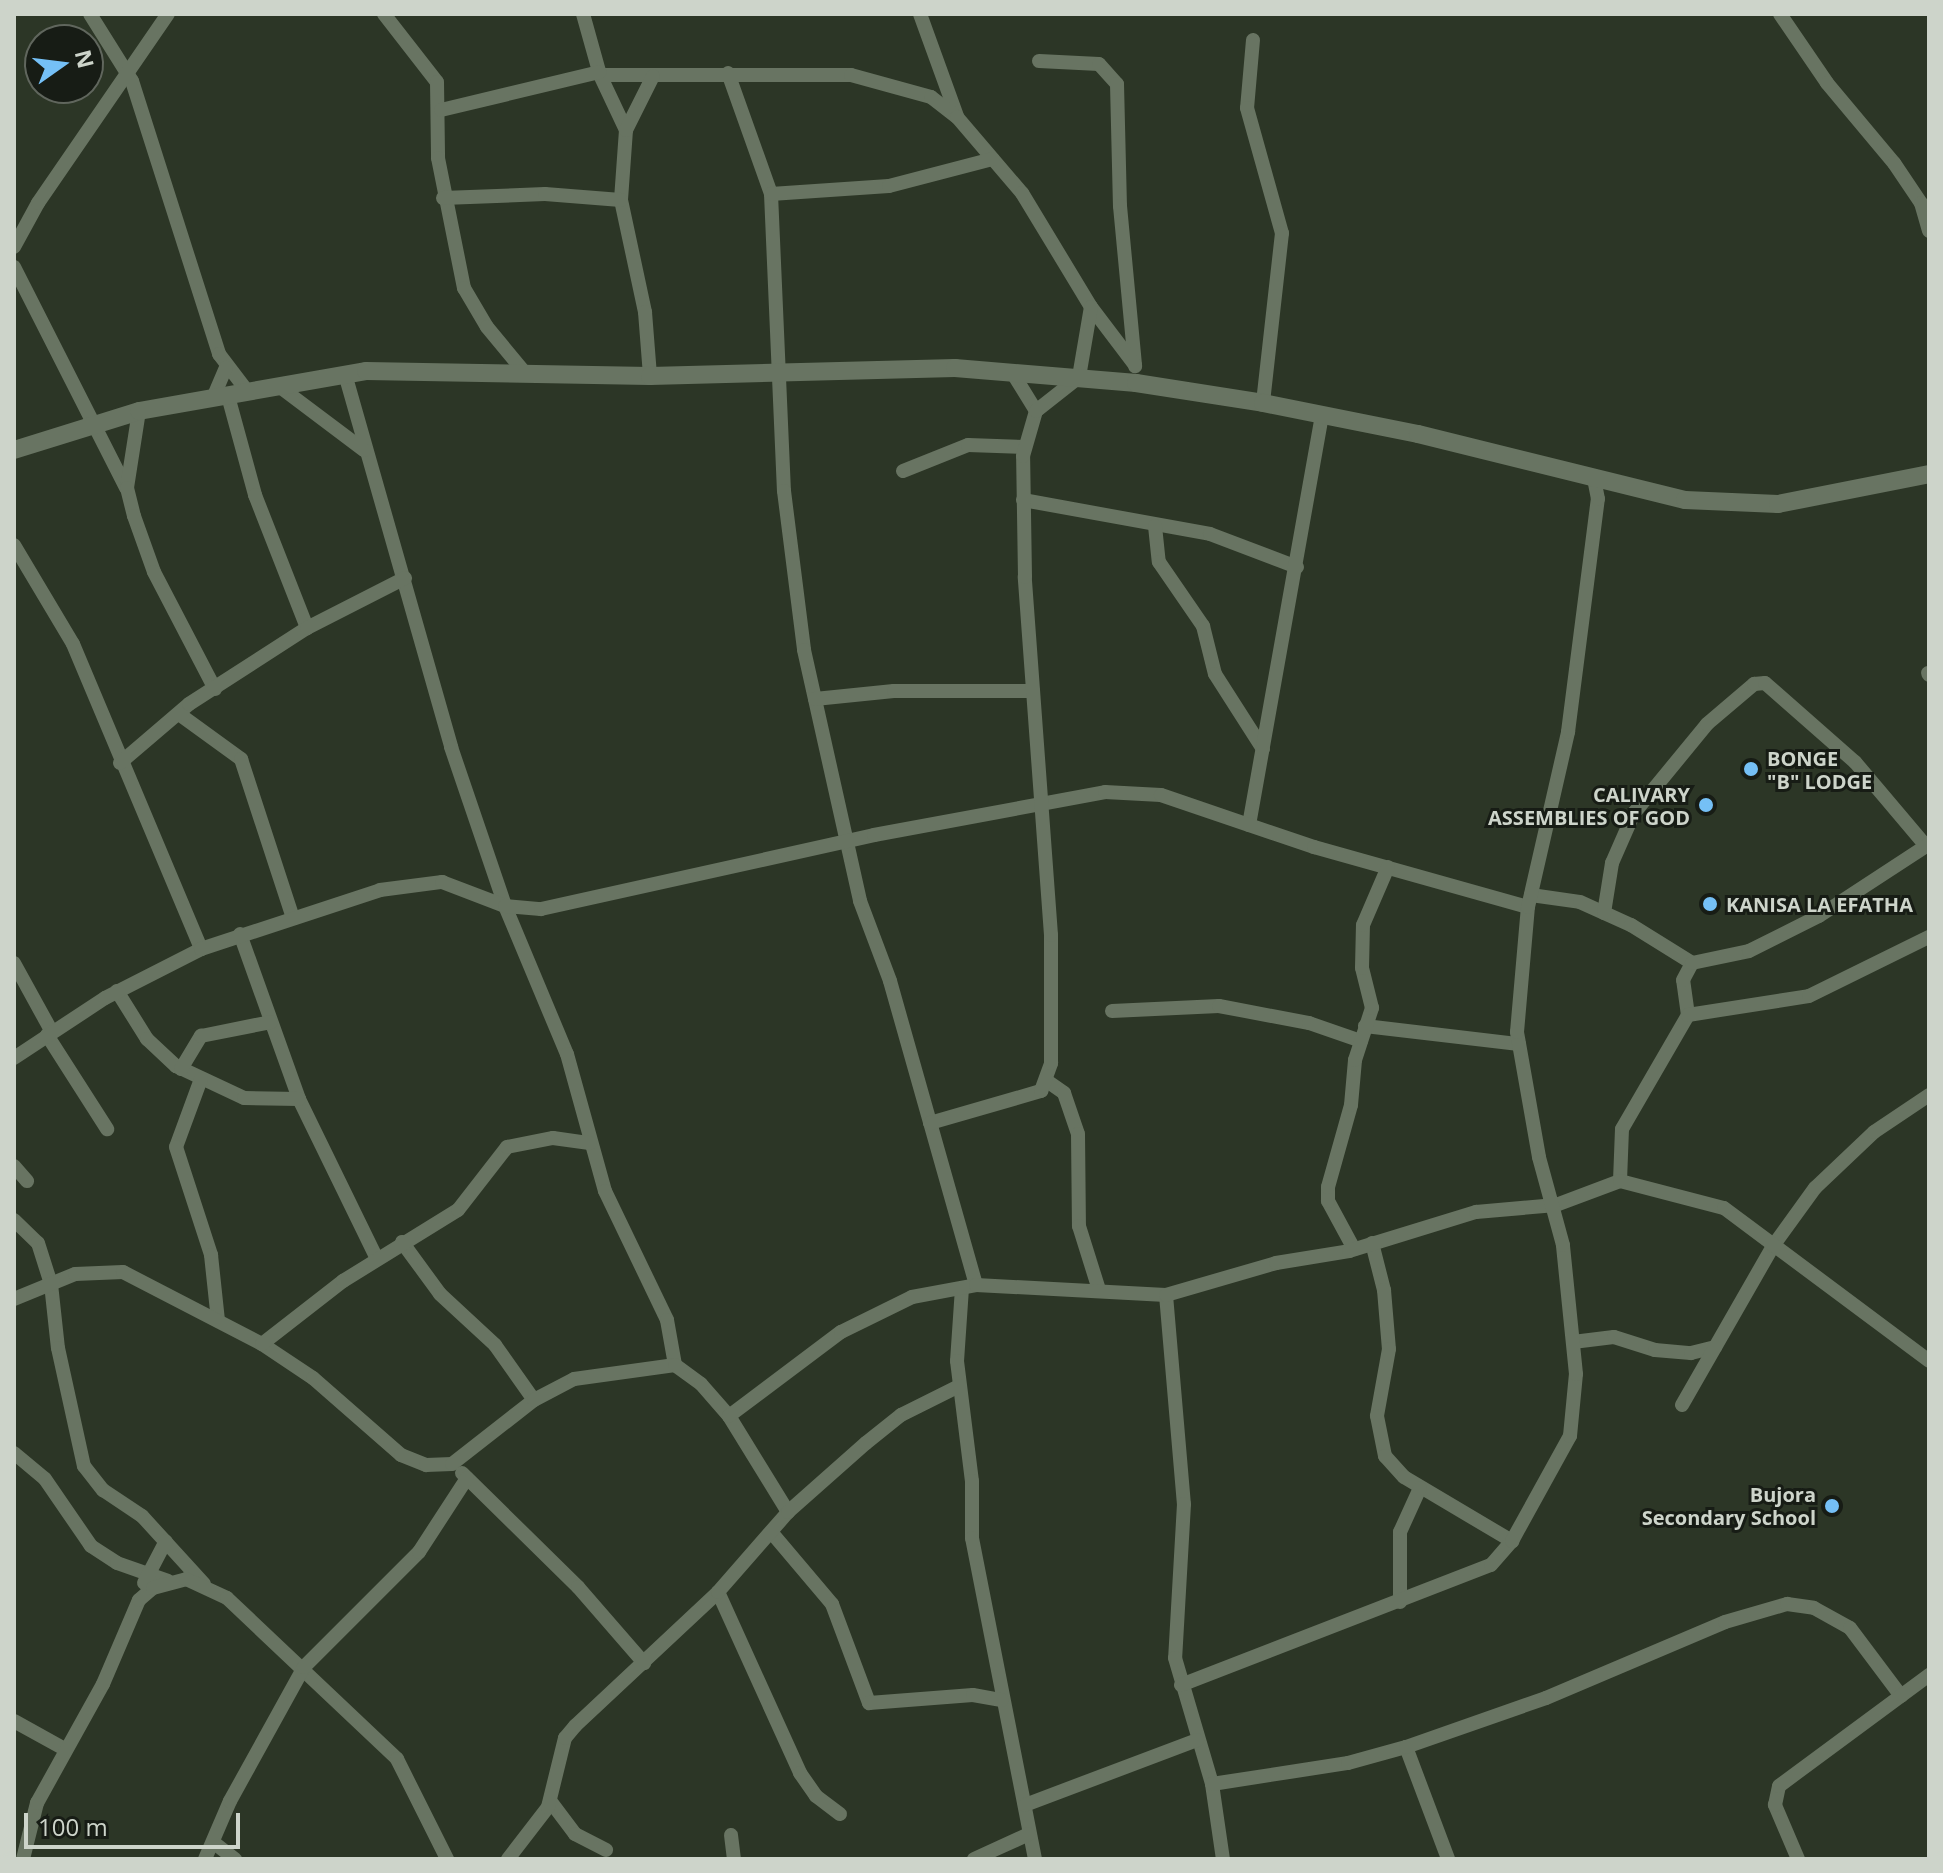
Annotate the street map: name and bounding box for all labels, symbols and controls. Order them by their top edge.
north arrow [24,24,104,104]
text: N [69,46,102,71]
place label: BONGE "B" LODGE [1767,746,1872,793]
marker: BONGE "B" LODGE [1742,760,1760,778]
place label: CALIVARY ASSEMBLIES OF GOD [1488,782,1690,829]
marker: CALIVARY ASSEMBLIES OF GOD [1697,796,1715,814]
place label: KANISA LA EFATHA [1726,892,1913,916]
marker: KANISA LA EFATHA [1701,895,1719,913]
place label: Bujora Secondary School [1642,1482,1816,1529]
marker: Bujora Secondary School [1823,1497,1841,1515]
scale bar [28,1797,244,1847]
text: 100 m [38,1810,108,1843]

